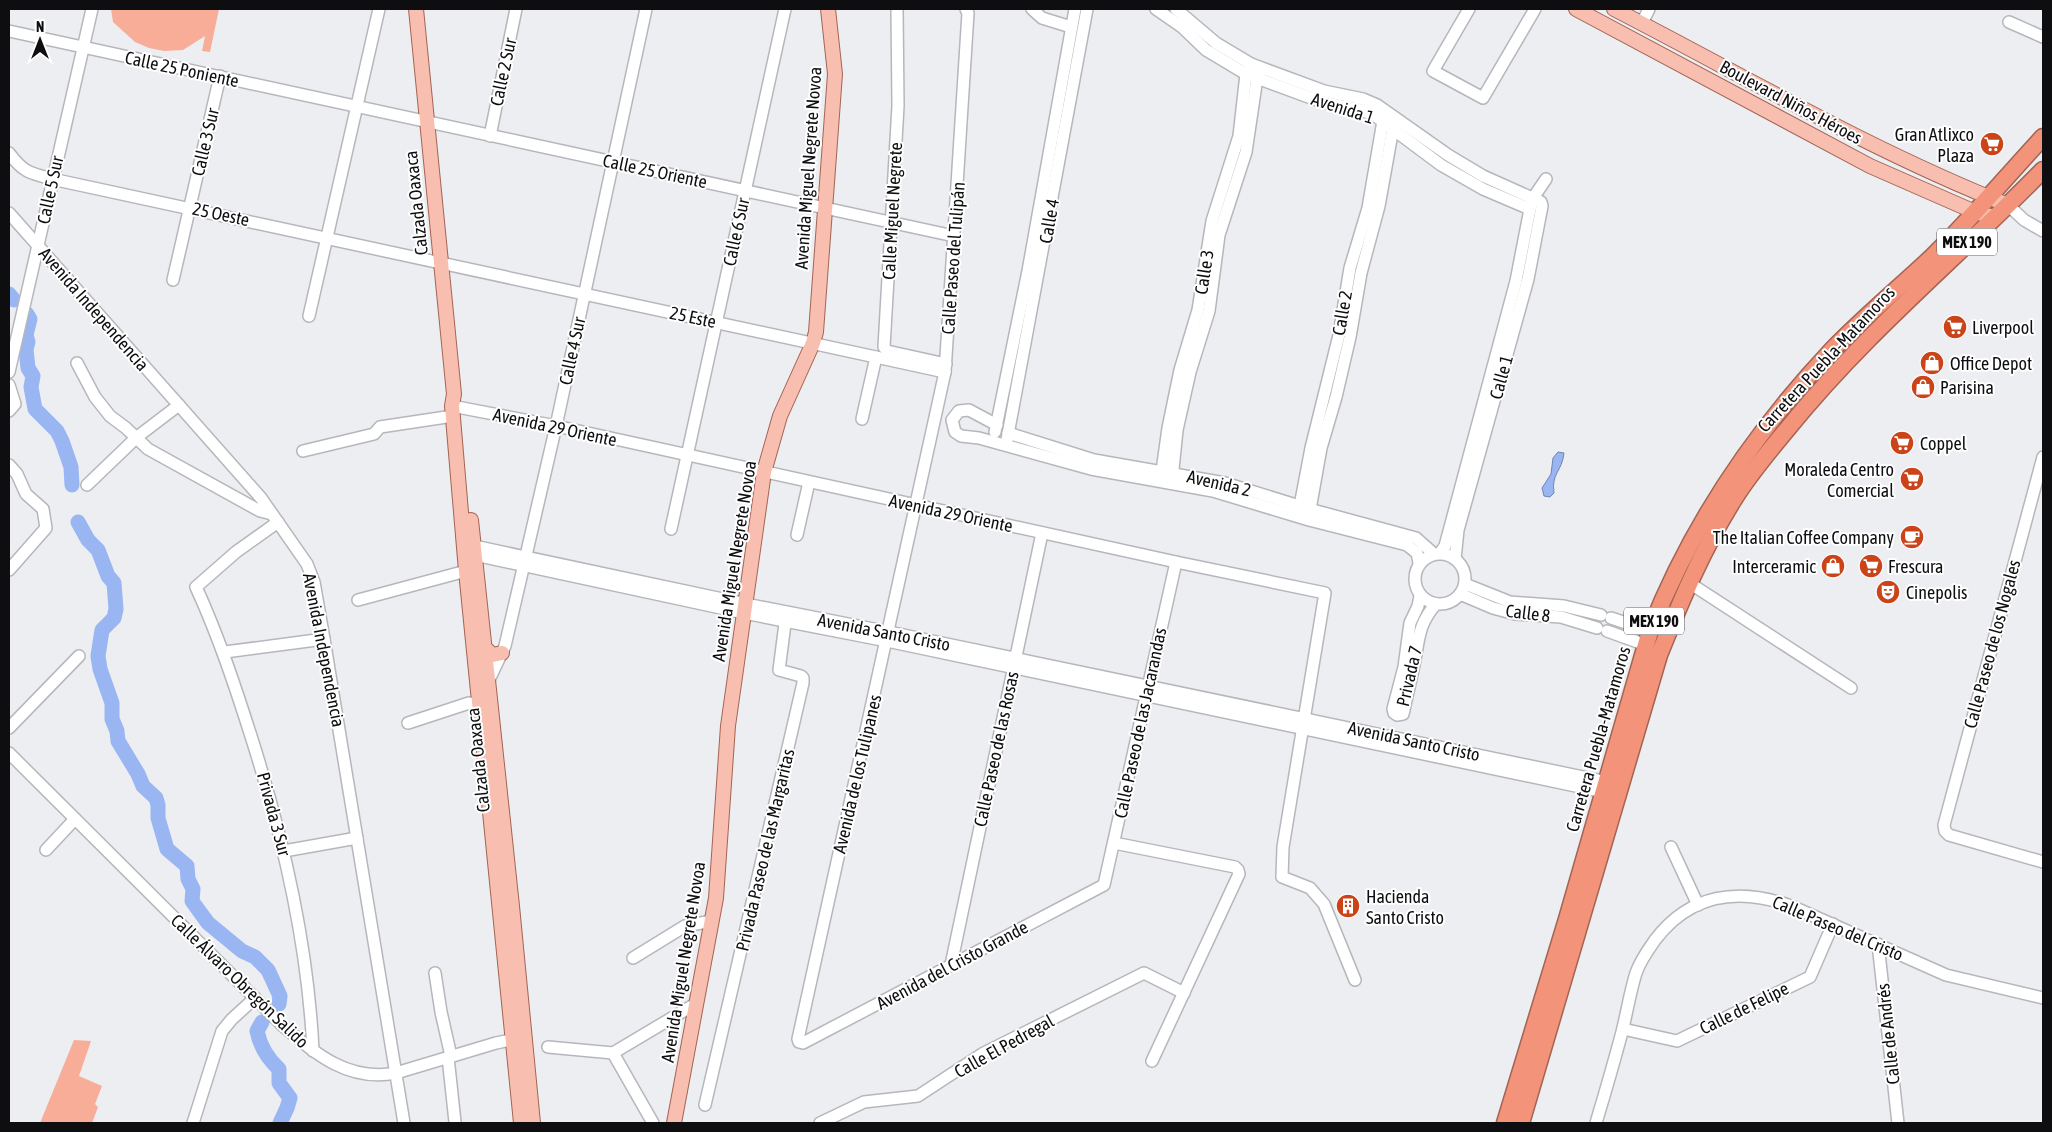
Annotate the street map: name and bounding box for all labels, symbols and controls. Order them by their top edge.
north arrow [15,15,65,65]
text: N [36,19,44,35]
street label: Calle 2 Sur [486,35,521,108]
street label: Calle 25 Poniente [123,47,241,91]
street label: Boulevard Niños Héroes [1716,56,1866,148]
street label: Avenida Miguel Negrete Novoa [790,66,826,270]
street label: Avenida 1 [1309,88,1377,128]
street label: Calle 3 Sur [187,105,223,178]
place label: Gran Atlixco Plaza [1895,124,1974,166]
supermarket icon: Gran Atlixco Plaza [1979,131,2005,157]
street label: Calle Miguel Negrete [878,142,906,280]
street label: Calzada Oaxaca [400,150,432,256]
street label: Calle 25 Oriente [601,150,709,192]
street label: Calle 5 Sur [33,153,68,226]
street label: Calle Paseo del Tulipán [937,181,969,335]
street label: Calle 6 Sur [719,195,754,268]
street label: Calle 4 [1035,197,1063,245]
street label: 25 Oeste [191,198,251,230]
road number: MEX 190 [1937,228,1997,256]
street label: Avenida Independencia [35,243,153,375]
street label: Calle 3 [1190,248,1218,296]
street label: Carretera Puebla-Matamoros [1753,282,1899,436]
street label: Calle 2 [1328,289,1356,337]
street label: 25 Este [668,302,718,332]
street label: Calle 4 Sur [555,314,590,387]
supermarket icon: Liverpool [1942,314,1968,340]
place label: Liverpool [1972,317,2034,338]
shop icon: Office Depot [1919,350,1945,376]
street label: Calle 1 [1485,353,1517,401]
place label: Office Depot [1950,353,2032,374]
shop icon: Parisina [1910,374,1936,400]
place label: Parisina [1940,377,1994,398]
street label: Avenida 29 Oriente [491,404,619,450]
supermarket icon: Coppel [1889,430,1915,456]
place label: Coppel [1920,433,1967,454]
street label: Avenida Miguel Negrete Novoa [708,459,760,663]
place label: Moraleda Centro Comercial [1784,459,1894,501]
street label: Avenida 2 [1185,465,1253,501]
supermarket icon: Moraleda Centro Comercial [1899,466,1925,492]
street label: Avenida 29 Oriente [887,490,1015,536]
cafe icon: The Italian Coffee Company [1899,524,1925,550]
place label: The Italian Coffee Company [1713,527,1894,548]
shop icon: Interceramic [1820,553,1846,579]
supermarket icon: Frescura [1858,553,1884,579]
place label: Interceramic [1732,556,1816,577]
place label: Frescura [1888,556,1943,577]
street label: Calle Paseo de los Nogales [1959,557,2025,731]
street label: Avenida Independencia [299,571,349,729]
theatre icon: Cinepolis [1875,579,1901,605]
place label: Cinepolis [1906,582,1967,603]
street label: Calle 8 [1504,600,1552,626]
road number: MEX 190 [1624,608,1684,634]
street label: Avenida Santo Cristo [816,609,952,655]
street label: Calle Paseo de las Jacarandas [1110,626,1170,820]
street label: Privada 7 [1392,644,1426,708]
street label: Carretera Puebla-Matamoros [1561,644,1635,834]
street label: Calle Paseo de las Rosas [969,669,1023,829]
street label: Avenida de los Tulipanes [829,693,885,855]
street label: Calzada Oaxaca [462,707,494,813]
street label: Avenida Santo Cristo [1346,717,1482,765]
street label: Privada Paseo de las Margaritas [732,747,798,953]
street label: Privada 3 Sur [253,770,295,859]
street label: Avenida Miguel Negrete Novoa [657,860,709,1064]
place label: Hacienda Santo Cristo [1366,886,1444,928]
street label: Calle Paseo del Cristo [1769,891,1907,965]
building icon: Hacienda Santo Cristo [1335,893,1361,919]
street label: Calle Álvaro Obregón Salido [167,910,313,1052]
street label: Avenida del Cristo Grande [873,916,1031,1014]
street label: Calle de Felipe [1696,977,1792,1039]
street label: Calle de Andrés [1872,982,1904,1086]
street label: Calle El Pedregal [951,1010,1058,1082]

